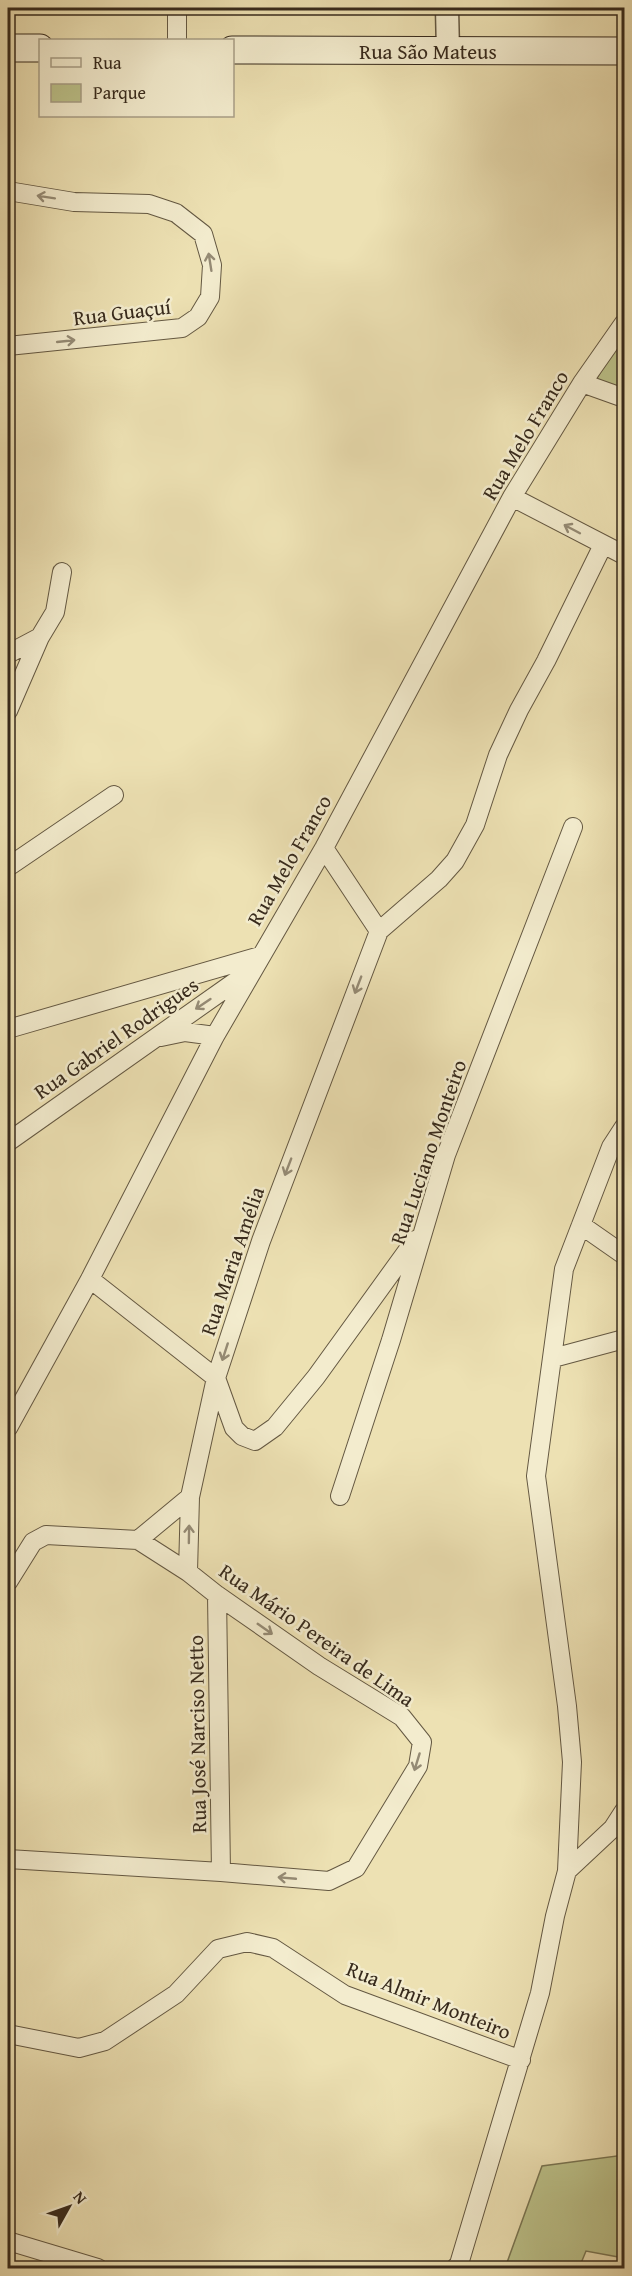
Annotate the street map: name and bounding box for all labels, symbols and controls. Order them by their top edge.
street label: Rua São Mateus [359,36,497,67]
legend [39,39,234,117]
text: Rua [93,49,122,76]
text: Parque [93,79,146,106]
one-way arrow [37,192,57,203]
one-way arrow [204,253,215,272]
street label: Rua Guaçuí [71,290,174,333]
one-way arrow [55,336,75,347]
street label: Rua Melo Franco [474,364,576,506]
one-way arrow [564,523,581,535]
street label: Rua Melo Franco [239,789,339,931]
street label: Rua Gabriel Rodrigues [27,969,205,1107]
one-way arrow [352,975,363,994]
one-way arrow [196,998,212,1010]
street label: Rua Luciano Monteiro [382,1055,474,1249]
one-way arrow [282,1158,293,1176]
street label: Rua Maria Amélia [192,1182,272,1340]
one-way arrow [218,1342,229,1361]
one-way arrow [183,1525,195,1545]
street label: Rua Mário Pereira de Lima [213,1556,421,1714]
one-way arrow [257,1623,273,1635]
street label: Rua José Narciso Netto [180,1635,214,1833]
one-way arrow [411,1753,422,1772]
one-way arrow [277,1872,297,1883]
street label: Rua Almir Monteiro [342,1953,516,2047]
north arrow [39,2177,99,2237]
text: N [68,2186,93,2209]

